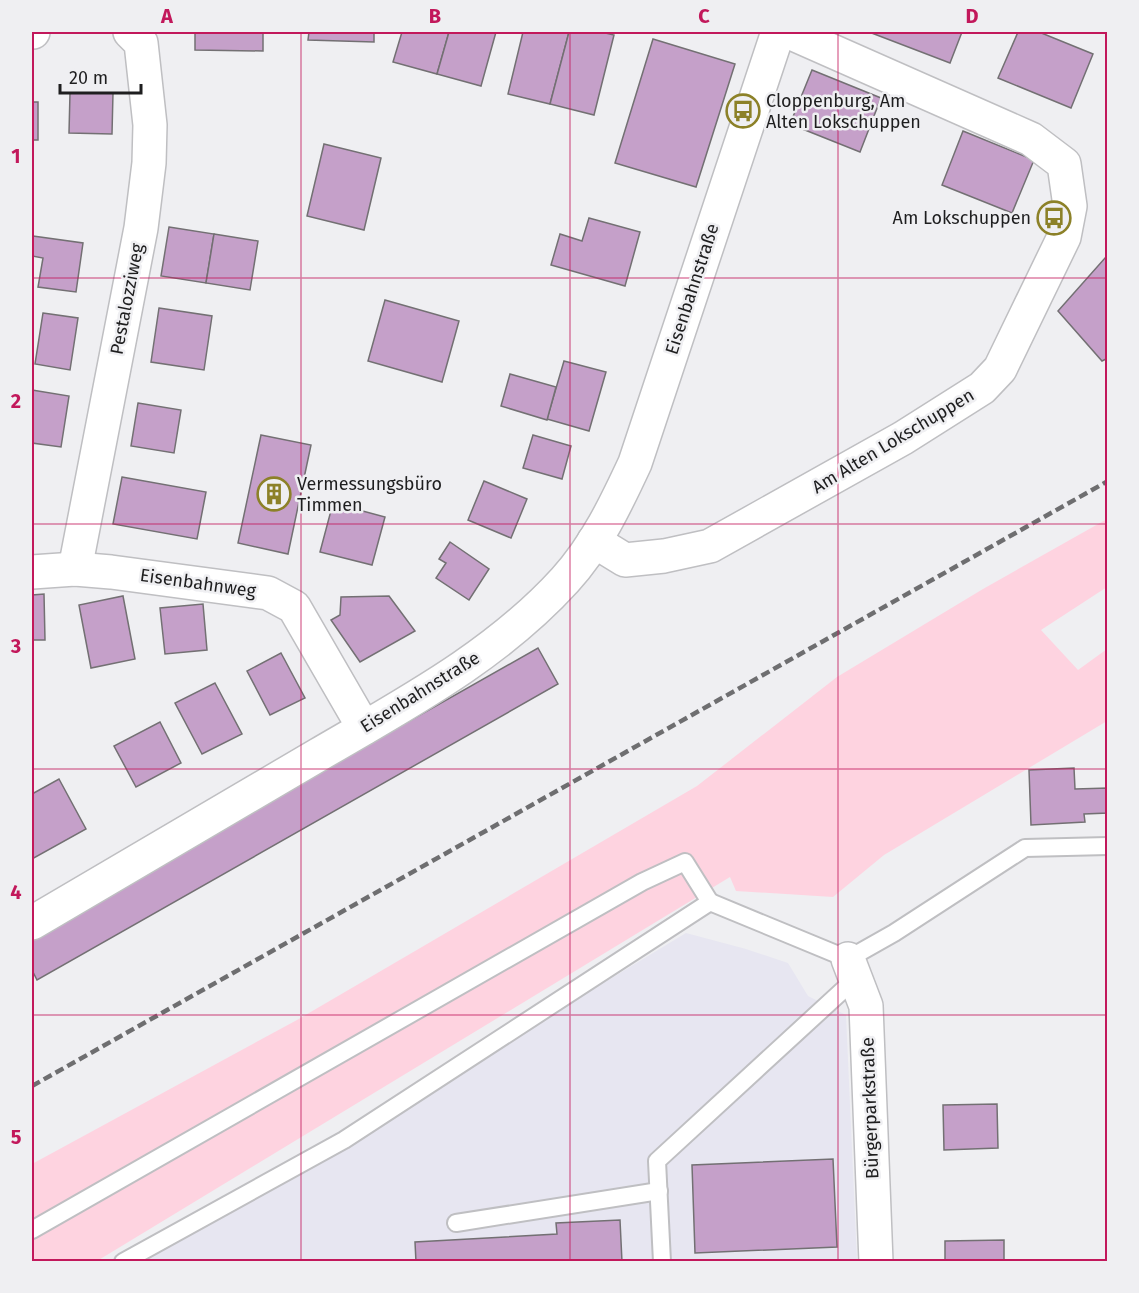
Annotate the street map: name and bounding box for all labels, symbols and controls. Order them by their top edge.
text: A [160,4,174,28]
text: B [429,4,441,28]
text: C [698,4,710,28]
text: D [965,4,979,28]
scale bar [60,57,141,95]
text: 20 m [69,67,108,89]
place label: Cloppenburg, Am Alten Lokschuppen [766,90,921,133]
bus stop icon: Cloppenburg, Am Alten Lokschuppen [725,93,761,129]
text: 1 [11,144,21,168]
bus stop icon: Am Lokschuppen [1036,200,1072,236]
place label: Am Lokschuppen [893,207,1031,229]
street label: Eisenbahnstraße [660,221,724,357]
street label: Pestalozziweg [105,241,149,356]
street label: Am Alten Lokschuppen [808,384,978,498]
text: 2 [11,389,21,413]
place label: Vermessungsbüro Timmen [297,473,442,516]
building icon: Vermessungsbüro Timmen [256,476,292,512]
street label: Eisenbahnweg [139,564,258,602]
text: 3 [10,634,21,658]
street label: Eisenbahnstraße [356,647,484,737]
text: 4 [10,880,22,904]
street label: Bürgerparkstraße [857,1037,883,1179]
text: 5 [11,1125,22,1149]

